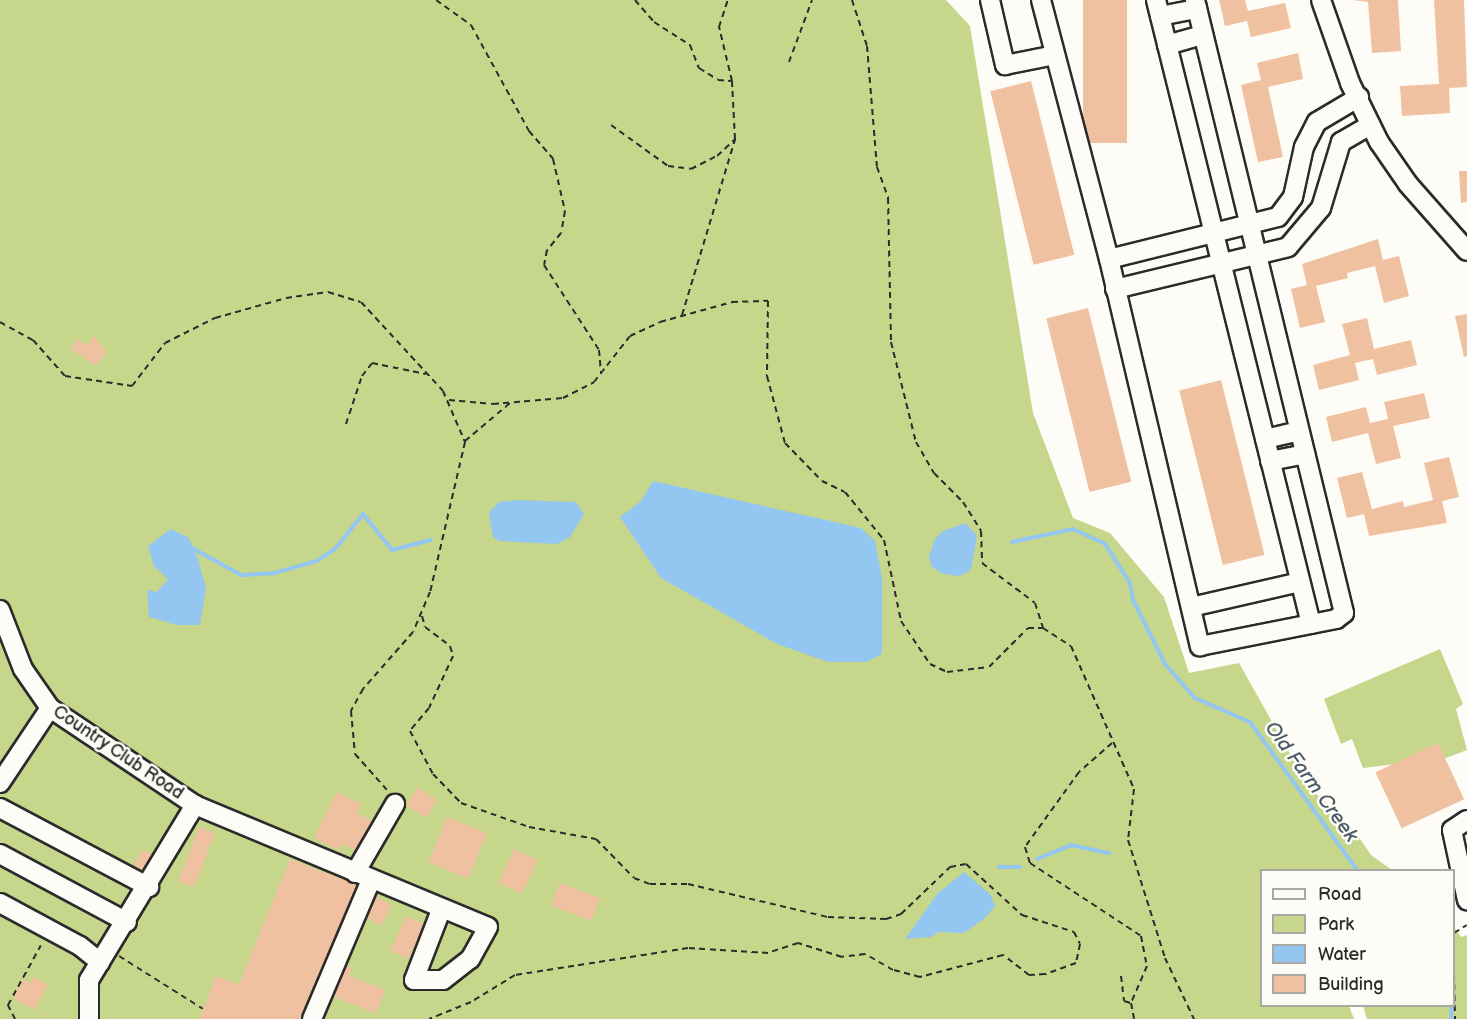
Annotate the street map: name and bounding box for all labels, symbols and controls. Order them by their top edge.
street label: Country Club Road [48,701,188,805]
water label: Old Farm Creek [1259,717,1363,847]
legend [1260,869,1455,1007]
text: Road [1318,884,1362,905]
text: Park [1318,914,1354,935]
text: Water [1318,944,1366,965]
text: Building [1318,974,1384,995]

